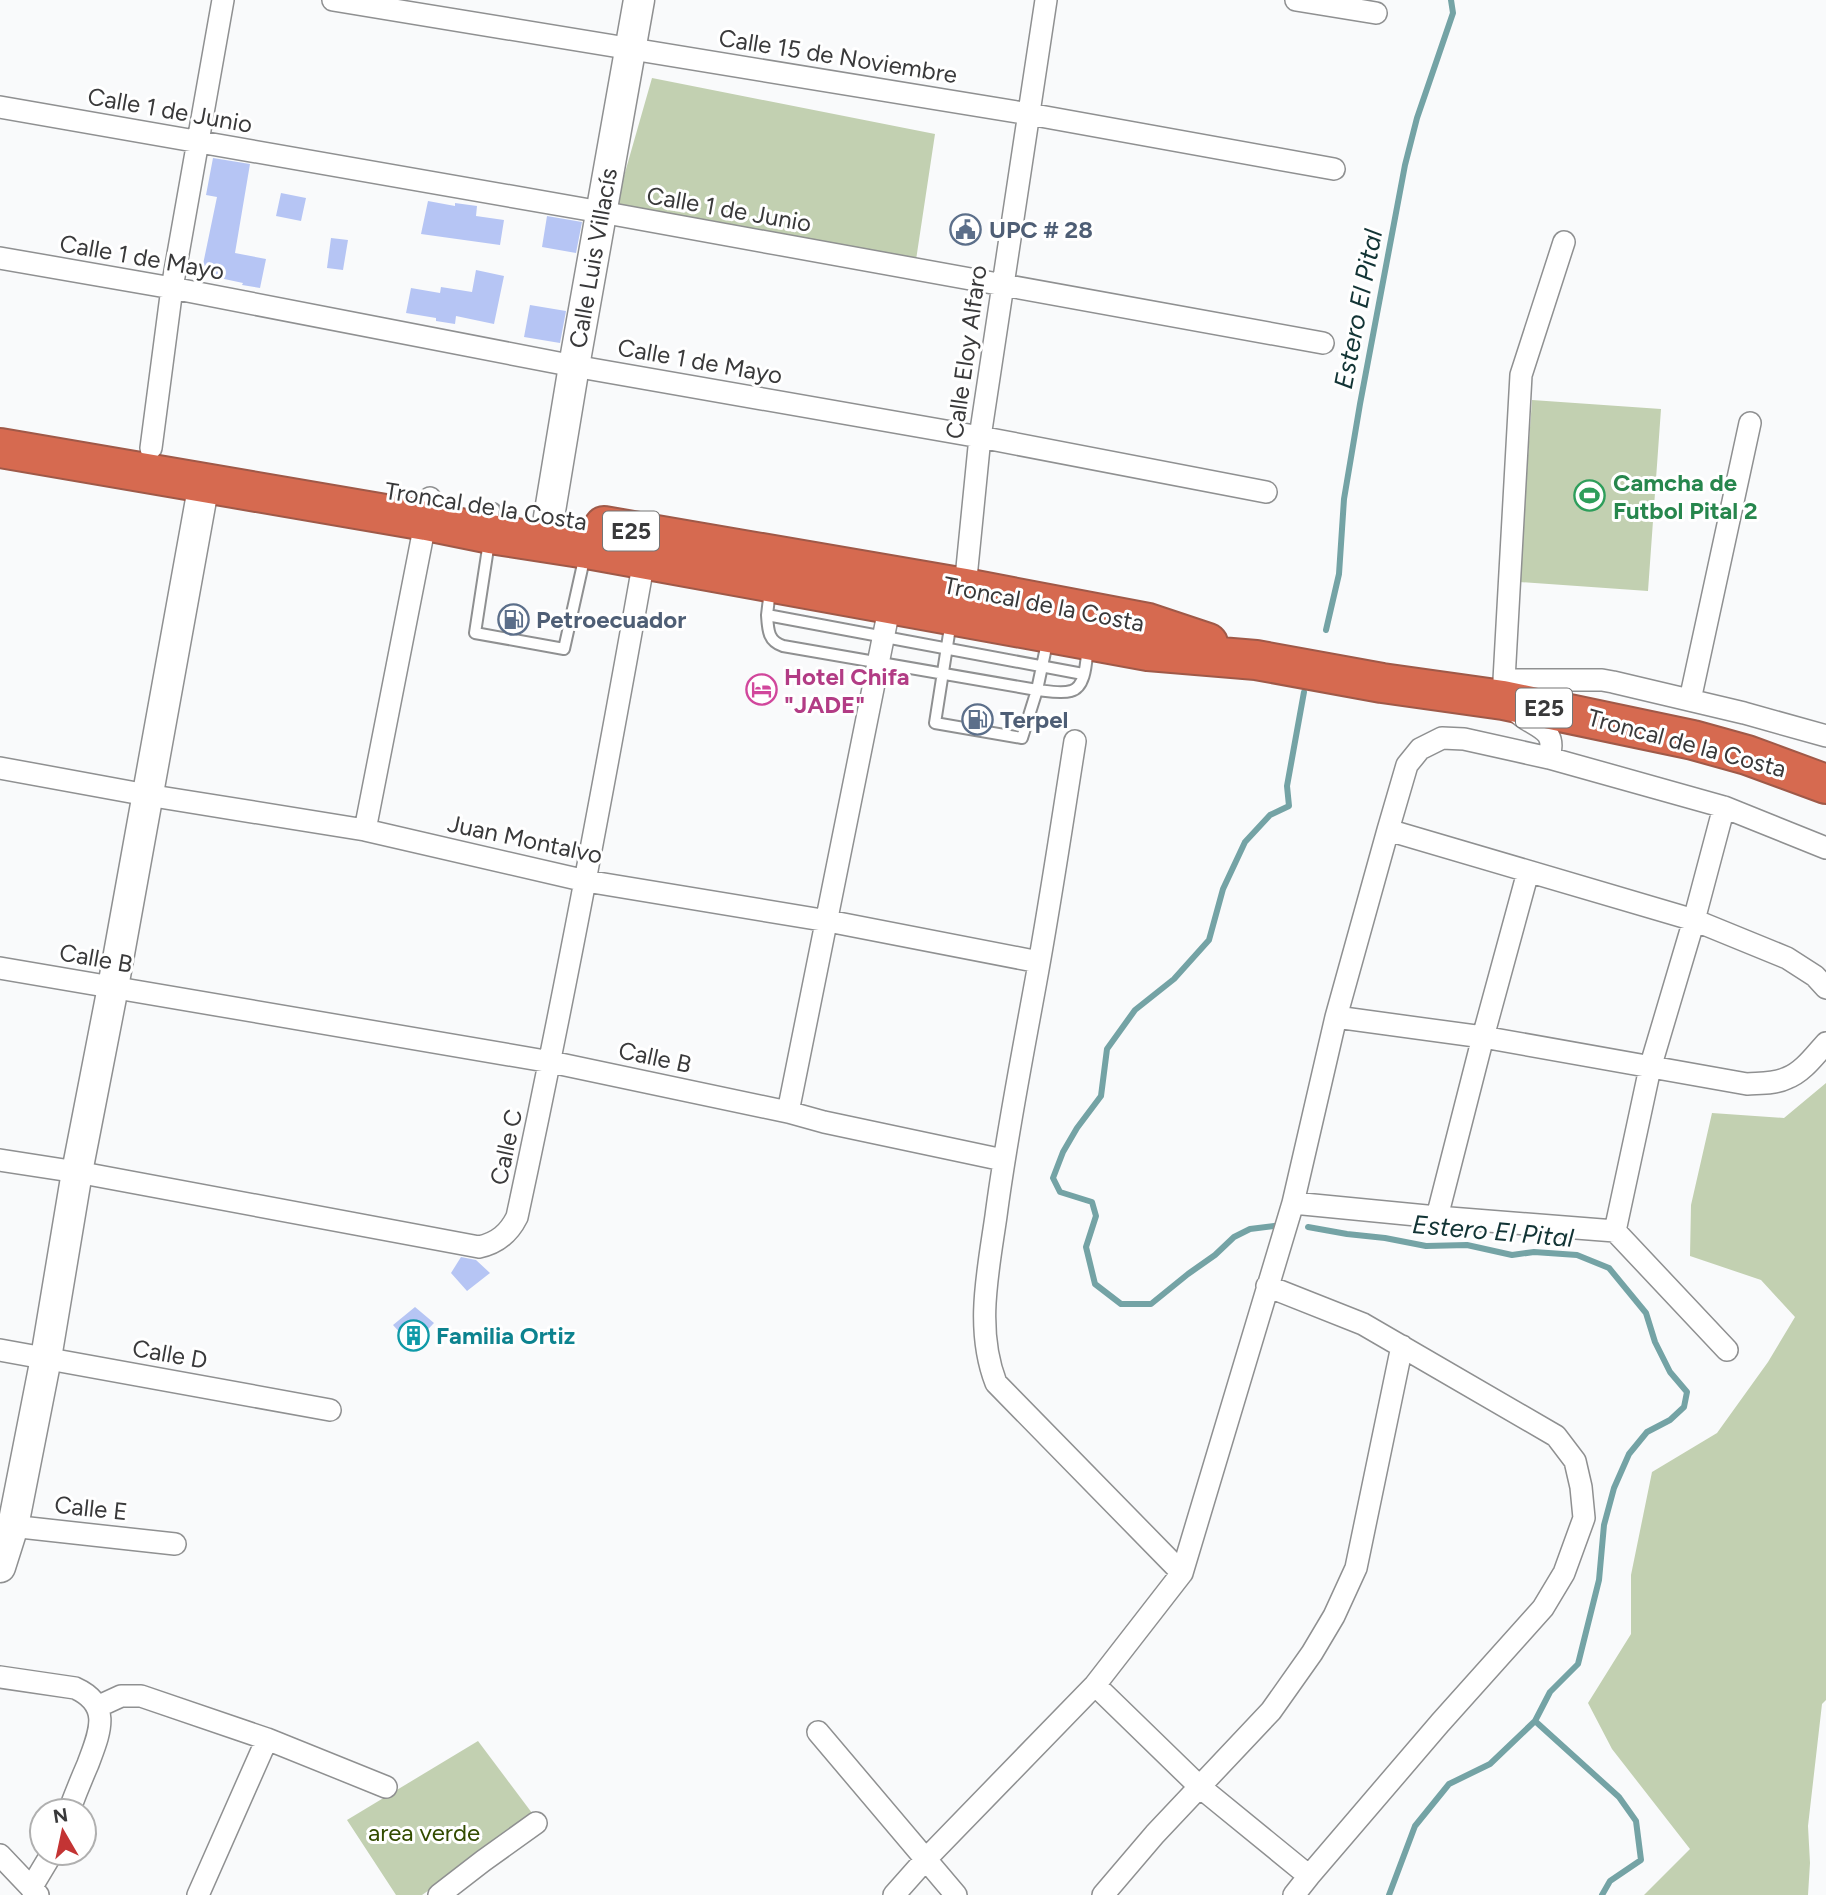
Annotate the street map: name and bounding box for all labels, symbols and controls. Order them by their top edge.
street label: Calle 15 de Noviembre [717,23,959,89]
street label: Calle 1 de Junio [85,81,255,139]
street label: Calle Luis Villacís [563,166,623,350]
street label: Calle 1 de Junio [644,180,814,238]
public building icon: UPC # 28 [949,212,983,246]
place label: UPC # 28 [989,215,1093,244]
water label: Estero El Pital [1327,226,1389,392]
street label: Calle 1 de Mayo [57,228,227,286]
street label: Calle Eloy Alfaro [939,263,993,441]
street label: Calle 1 de Mayo [615,332,785,390]
place label: Camcha de Futbol Pital 2 [1613,468,1758,525]
street label: Troncal de la Costa [383,476,589,536]
sports icon: Camcha de Futbol Pital 2 [1573,479,1607,513]
road number: E25 [603,512,659,551]
street label: Troncal de la Costa [941,570,1147,638]
fuel station icon: Petroecuador [496,602,530,636]
place label: Petroecuador [536,605,686,634]
place label: Hotel Chifa "JADE" [784,662,910,719]
hotel icon: Hotel Chifa "JADE" [744,673,778,707]
road number: E25 [1516,688,1572,728]
fuel station icon: Terpel [960,702,994,736]
street label: Troncal de la Costa [1585,703,1789,783]
place label: Terpel [1000,705,1068,734]
street label: Juan Montalvo [445,808,605,870]
street label: Calle B [57,937,135,979]
street label: Calle B [616,1035,694,1079]
street label: Calle C [484,1107,528,1187]
water label: Estero El Pital [1411,1208,1575,1254]
building icon: Familia Ortiz [396,1318,430,1352]
place label: Familia Ortiz [436,1321,575,1350]
street label: Calle D [130,1333,210,1375]
street label: Calle E [53,1490,129,1526]
north arrow [28,1797,98,1867]
text: N [51,1803,69,1828]
park label: area verde [368,1818,480,1847]

